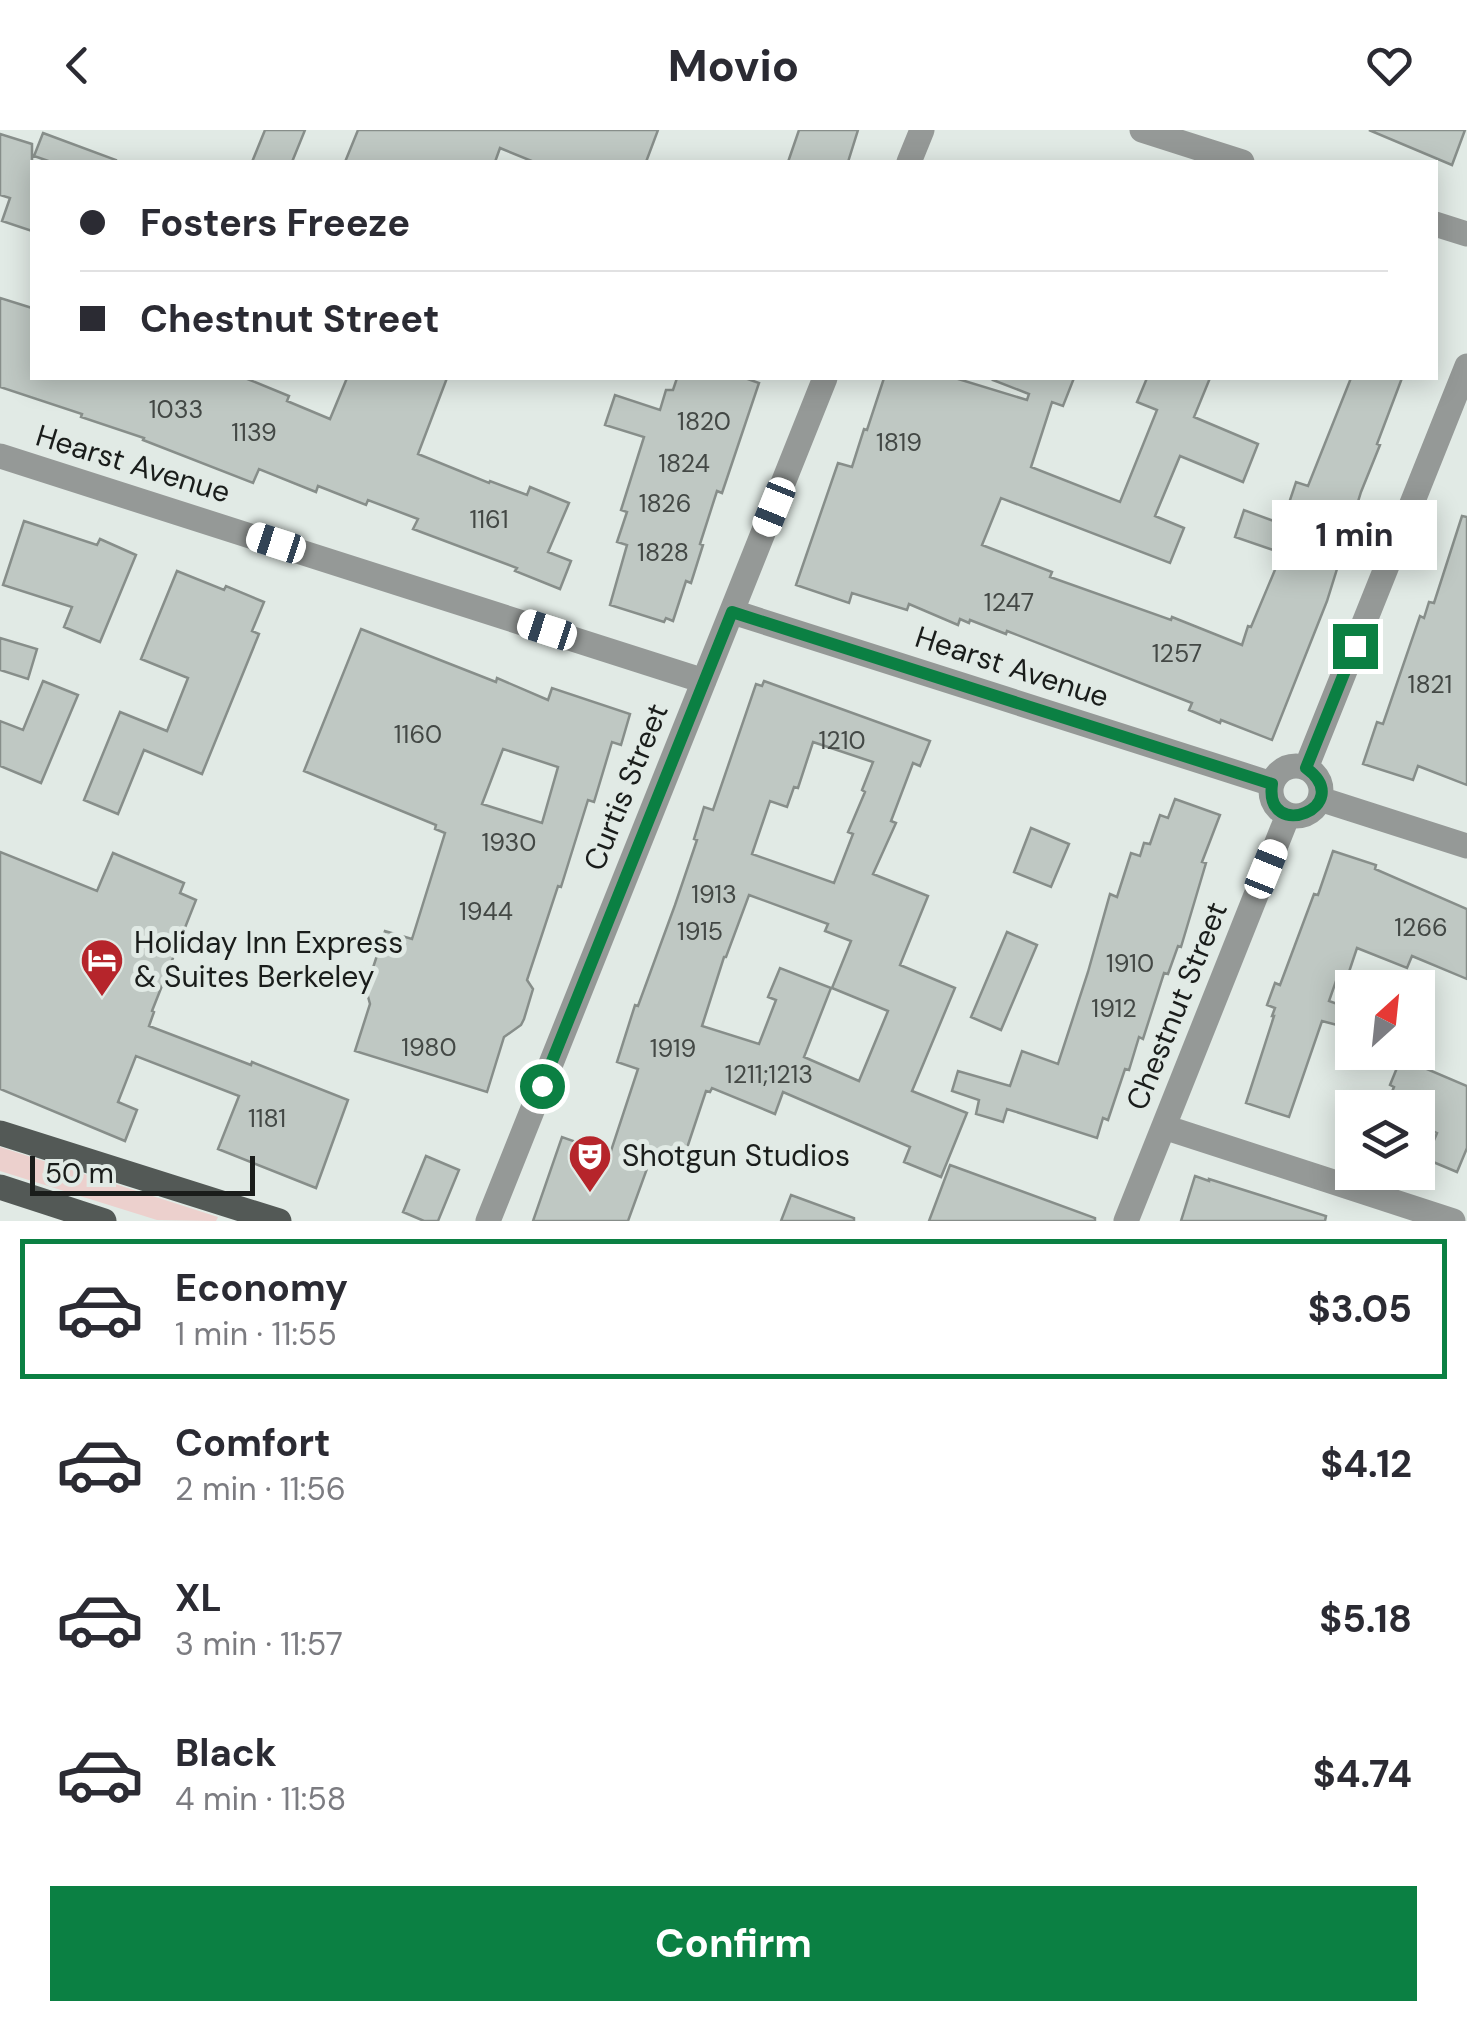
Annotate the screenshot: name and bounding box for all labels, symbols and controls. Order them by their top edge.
text: Movio [668,36,799,95]
icon: back [50,38,105,93]
icon: heart [1362,38,1417,93]
text: Fosters Freeze [140,198,410,248]
text: Chestnut Street [140,294,439,344]
house number: 1033 [149,393,203,426]
house number: 1820 [677,405,731,438]
street label: Hearst Avenue [31,415,235,512]
house number: 1139 [231,416,277,449]
house number: 1819 [876,426,922,459]
house number: 1824 [658,447,710,480]
car [749,474,799,540]
house number: 1826 [639,487,691,520]
callout: 1 min [1272,501,1438,571]
house number: 1161 [469,503,509,536]
text: 1 min [1316,514,1393,556]
car [243,519,309,567]
house number: 1828 [637,536,689,569]
house number: 1247 [984,586,1034,619]
car [514,606,580,654]
street label: Hearst Avenue [911,617,1114,716]
route end [1333,624,1378,669]
house number: 1257 [1152,637,1202,670]
house number: 1821 [1408,668,1452,701]
street label: Curtis Street [574,698,677,876]
house number: 1160 [394,718,442,751]
house number: 1210 [818,724,866,757]
house number: 1930 [482,826,536,859]
car [1241,836,1291,902]
house number: 1913 [691,878,737,911]
house number: 1944 [459,895,513,928]
street label: Chestnut Street [1117,896,1236,1116]
house number: 1266 [1394,911,1448,944]
house number: 1915 [677,915,723,948]
place label: Holiday Inn Express & Suites Berkeley [134,923,403,996]
hotel icon: Holiday Inn Express & Suites Berkeley [79,937,125,998]
house number: 1910 [1106,947,1154,980]
north arrow [1335,970,1435,1070]
map controls [1335,970,1435,1190]
house number: 1912 [1091,992,1137,1025]
house number: 1980 [401,1031,457,1064]
house number: 1919 [650,1032,696,1065]
house number: 1211;1213 [725,1058,813,1091]
route start [520,1064,565,1109]
button: layers [1335,1090,1435,1190]
house number: 1181 [248,1102,286,1135]
theatre icon: Shotgun Studios [567,1133,613,1194]
place label: Shotgun Studios [622,1136,850,1175]
scale bar [30,1151,255,1196]
text: 50 m [45,1155,114,1192]
text: Economy [175,1263,348,1313]
icon: car [55,1264,145,1354]
text: $3.05 [1308,1284,1412,1334]
text: 1 min · 11:55 [175,1313,337,1355]
text: Comfort [175,1418,331,1468]
icon: car [55,1419,145,1509]
text: $4.12 [1320,1439,1412,1489]
text: 2 min · 11:56 [175,1468,346,1510]
text: XL [175,1573,222,1623]
icon: car [55,1574,145,1664]
text: $5.18 [1319,1594,1412,1644]
text: 3 min · 11:57 [175,1623,343,1665]
text: Black [175,1728,277,1778]
icon: car [55,1729,145,1819]
text: $4.74 [1313,1749,1412,1799]
text: 4 min · 11:58 [175,1778,346,1820]
button: Confirm [50,1886,1417,2001]

